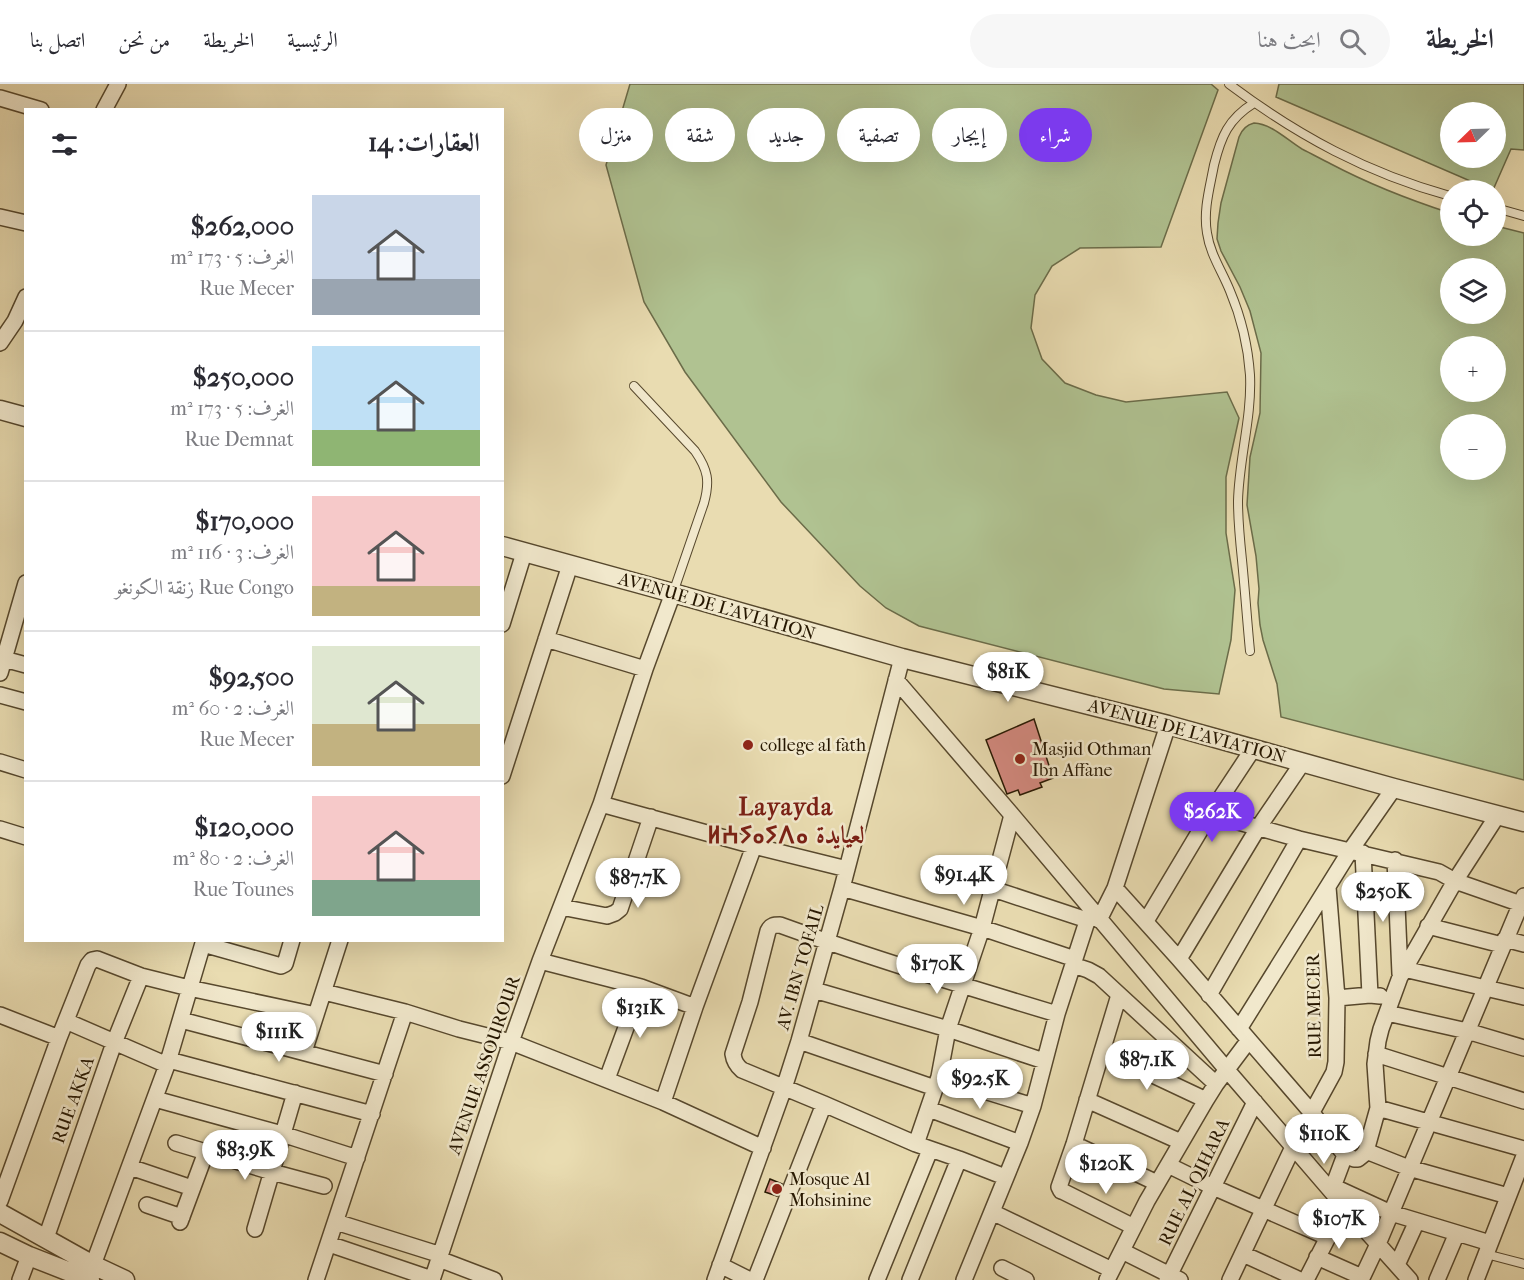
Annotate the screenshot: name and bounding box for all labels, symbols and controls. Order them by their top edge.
search box [970,14,1390,68]
text: الخريطة [1426,22,1494,55]
icon: search [1336,25,1369,58]
text: ابحث هنا [1257,27,1321,53]
text: اتصل بنا [30,28,85,52]
text: من نحن [118,28,170,52]
text: الخريطة [203,28,254,52]
text: الرئيسية [287,28,338,52]
north arrow [1440,102,1506,168]
map controls [1440,102,1506,480]
chip: منزل [579,108,653,162]
chip: شقة [665,108,735,162]
chip: جديد [747,108,825,162]
chip: تصفية [837,108,920,162]
chip: إيجار [932,108,1007,162]
chip: شراء [1019,108,1092,162]
text: العقارات: 14 [368,127,480,158]
icon: filters [48,128,81,161]
button: locate [1440,180,1506,246]
text: $262,000 [190,211,294,242]
icon: home [360,219,432,291]
text: الغرف: 5 · 173 m² [170,246,294,269]
button: layers [1440,258,1506,324]
text: Rue Mecer [199,277,294,300]
button: + [1440,336,1506,402]
text: $250,000 [192,362,294,393]
icon: home [360,370,432,442]
text: الغرف: 5 · 173 m² [170,397,294,420]
button: − [1440,414,1506,480]
text: Rue Demnat [185,428,294,451]
text: $170,000 [195,506,294,537]
icon: home [360,520,432,592]
text: الغرف: 3 · 116 m² [171,541,294,564]
street label: AVENUE DE L'AVIATION [615,568,818,645]
text: Rue Congo زنقة الكونغو [115,576,294,599]
pin: $81K [972,652,1044,703]
text: $81K [987,660,1029,683]
text: $92,500 [209,662,294,693]
icon: home [360,670,432,742]
street label: AVENUE DE L'AVIATION [1085,695,1288,768]
text: الغرف: 2 · 60 m² [172,697,294,720]
text: Rue Mecer [199,728,294,751]
place label: college al fath [760,735,866,756]
marker: college al fath [741,738,755,752]
place label: Masjid Othman Ibn Affane [1032,739,1152,781]
marker: Masjid Othman Ibn Affane [1013,752,1027,766]
pin: $262K [1170,792,1254,843]
district label: Layayda ⵍⵄⵢⴰⵢⴷⴰ لعيايدة [707,793,865,849]
text: $262K [1184,800,1240,823]
text: $120,000 [194,812,294,843]
icon: home [360,820,432,892]
text: الغرف: 2 · 80 m² [173,847,294,870]
pin: $91.4K [915,855,1013,906]
pin: $87.7K [589,858,687,909]
text: $91.4K [934,863,994,886]
text: $87.7K [609,866,667,889]
pin: $250K [1341,872,1425,923]
text: Rue Tounes [193,878,294,901]
text: $250K [1355,880,1411,903]
street label: AV. IBN TOFAIL [772,902,828,1033]
pin: $170K [895,944,979,995]
text: $170K [910,952,964,975]
street label: RUE MECER [1303,952,1326,1059]
street label: AVENUE ASSOUROUR [444,972,525,1158]
pin: $131K [598,988,682,1039]
text: $131K [616,996,664,1019]
pin: $111K [237,1012,321,1063]
text: $111K [256,1020,302,1043]
pin: $87.1K [1098,1040,1196,1091]
text: $87.1K [1119,1048,1175,1071]
street label: RUE AKKA [48,1054,99,1146]
pin: $92.5K [931,1059,1029,1110]
text: $92.5K [951,1067,1009,1090]
pin: $110K [1282,1114,1366,1165]
street label: RUE AL QIHARA [1155,1115,1234,1249]
text: $110K [1299,1122,1349,1145]
pin: $83.9K [196,1130,294,1181]
text: $83.9K [216,1138,274,1161]
pin: $120K [1064,1144,1148,1195]
text: $120K [1079,1152,1133,1175]
place label: Mosque Al Mohsinine [789,1169,871,1211]
marker: Mosque Al Mohsinine [770,1182,784,1196]
pin: $107K [1297,1199,1381,1250]
text: $107K [1312,1207,1366,1230]

